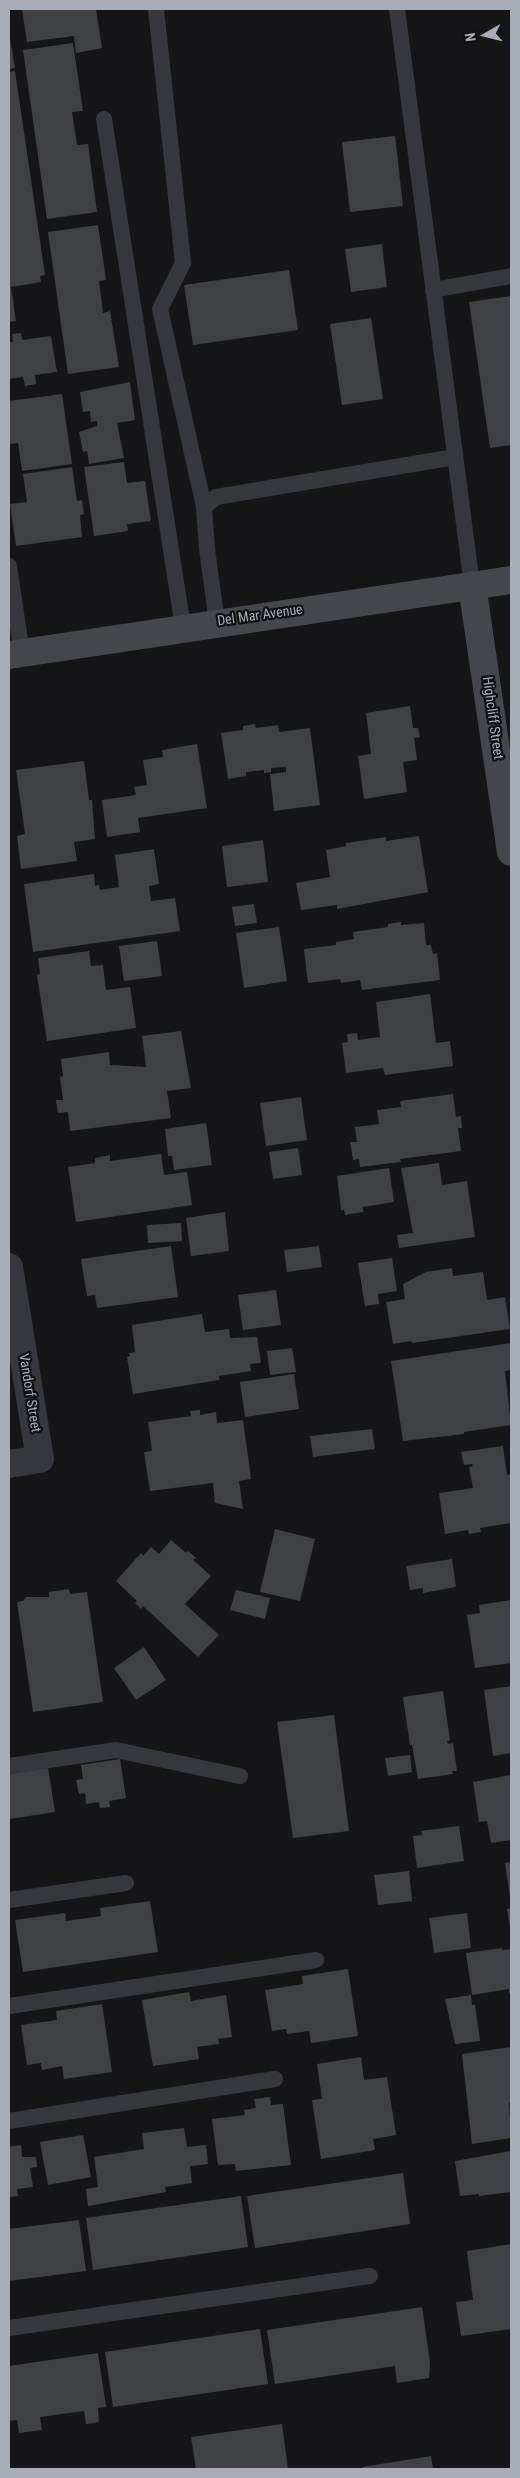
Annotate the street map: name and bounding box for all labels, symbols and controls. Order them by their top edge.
north arrow [460,10,510,60]
text: N [462,32,479,42]
street label: Del Mar Avenue [216,602,304,630]
street label: Highcliff Street [478,676,506,760]
street label: Vandorf Street [14,1352,44,1434]

